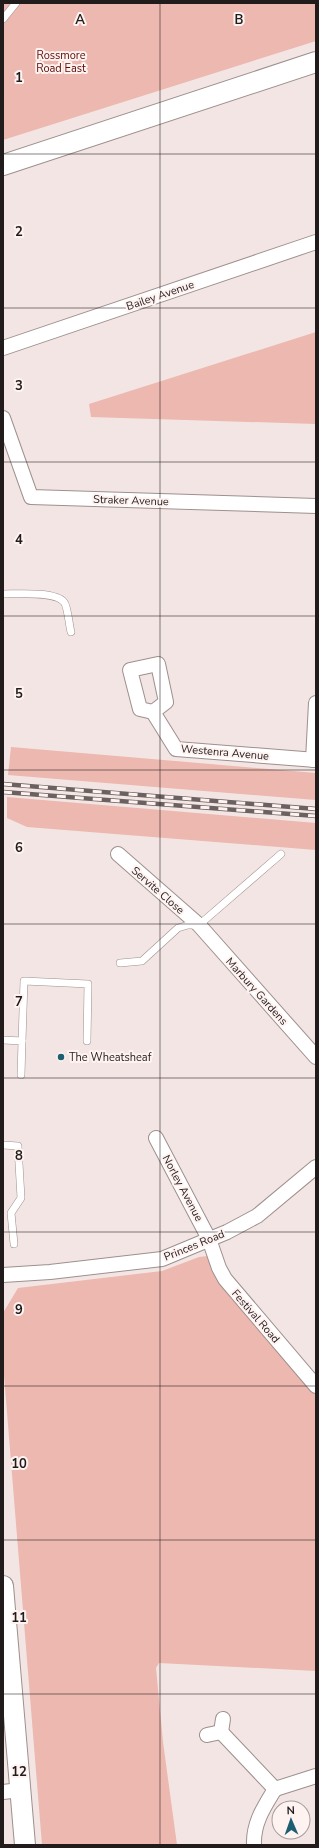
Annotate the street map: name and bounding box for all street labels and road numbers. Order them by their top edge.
street label: Bailey Avenue [124,277,196,314]
street label: Straker Avenue [93,492,169,509]
street label: Westenra Avenue [180,741,270,764]
street label: Servite Close [128,863,187,918]
street label: Marbury Gardens [222,954,291,1028]
street label: Norley Avenue [159,1152,206,1224]
street label: Princes Road [162,1226,227,1264]
street label: Festival Road [228,1286,283,1346]

